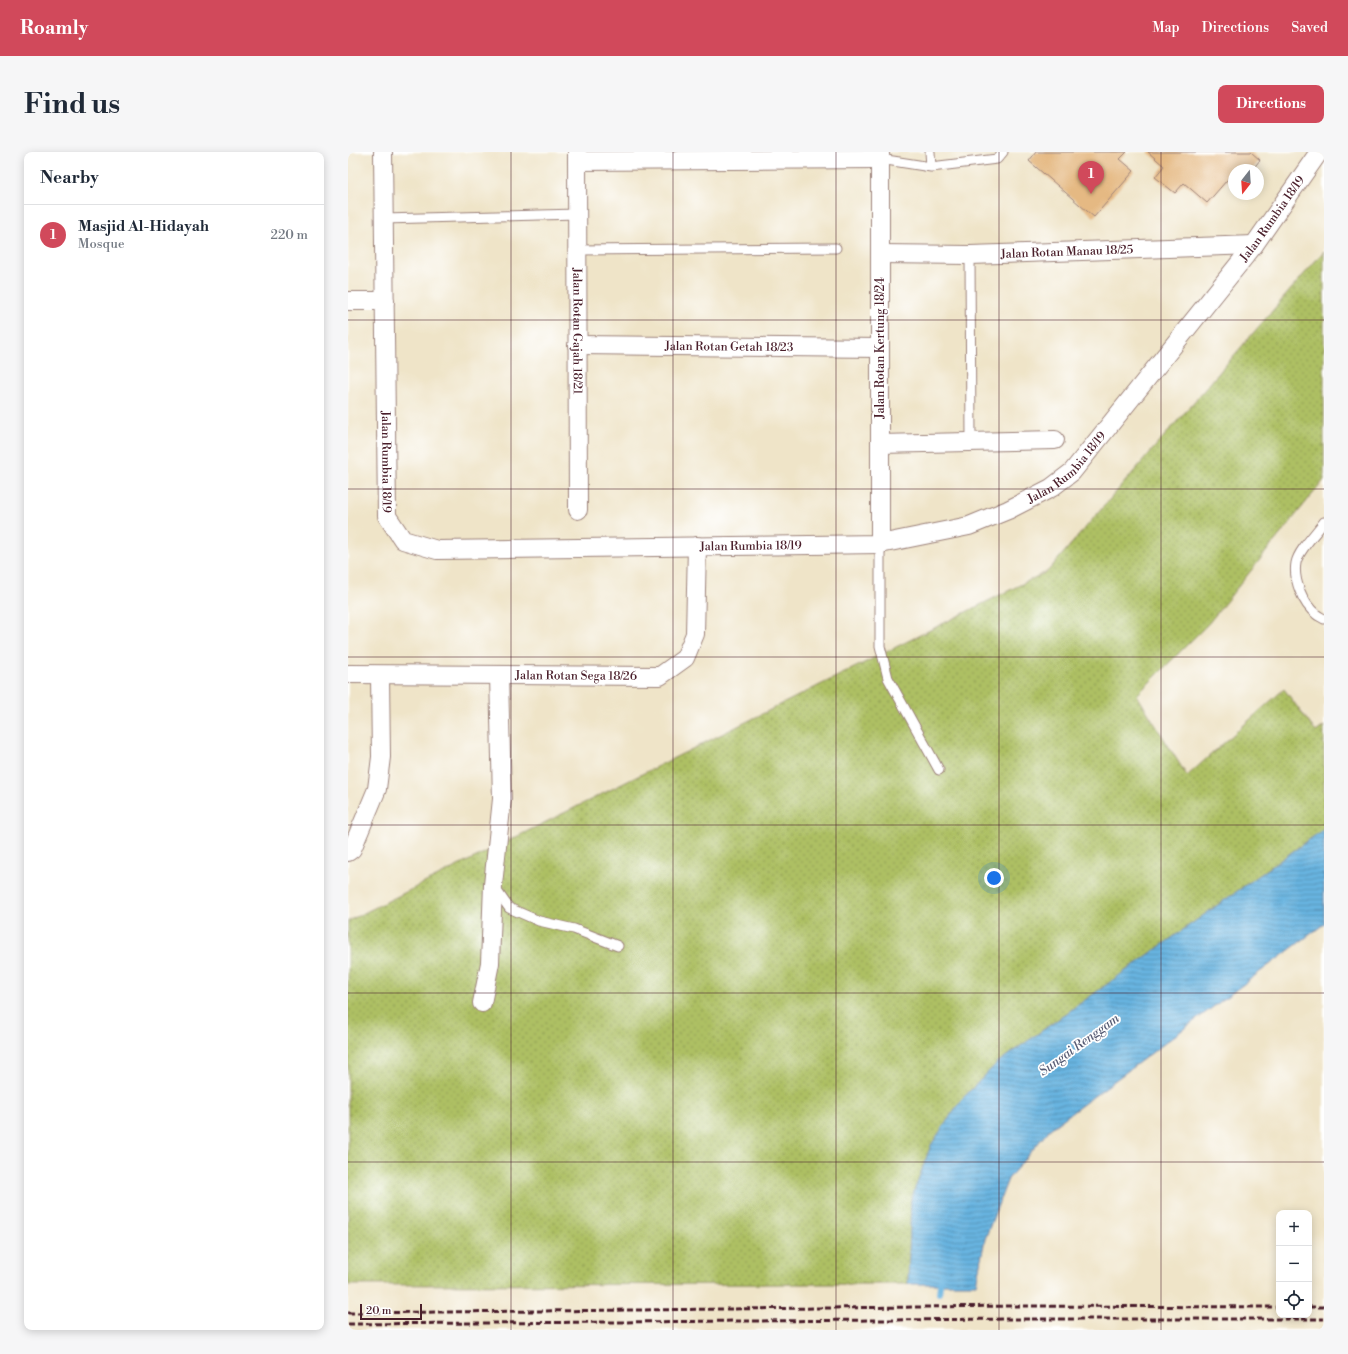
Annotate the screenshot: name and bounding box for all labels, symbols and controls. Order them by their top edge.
text: Roamly [20,16,88,40]
text: Map [1152,19,1180,37]
text: Directions [1202,19,1269,37]
text: Saved [1291,19,1328,37]
button: Directions [1218,85,1324,123]
text: Find us [24,87,120,122]
pin: 1 [1078,161,1104,194]
north arrow [1228,164,1264,200]
text: Nearby [40,167,99,189]
street label: Jalan Rumbia 18/19 [1236,173,1308,265]
text: Masjid Al-Hidayah [78,217,209,236]
text: 1 [50,227,56,243]
text: 220 m [270,227,308,243]
text: Mosque [78,236,125,252]
street label: Jalan Rotan Manau 18/25 [999,242,1134,261]
street label: Jalan Rotan Gajah 18/21 [570,267,585,395]
street label: Jalan Rotan Kertung 18/24 [873,277,888,420]
street label: Jalan Rotan Getah 18/23 [664,338,794,355]
street label: Jalan Rumbia 18/19 [378,410,394,513]
street label: Jalan Rumbia 18/19 [1024,428,1109,507]
street label: Jalan Rumbia 18/19 [699,538,802,554]
street label: Jalan Rotan Sega 18/26 [514,668,637,683]
your location [984,868,1004,888]
water label: Sungai Renggam [1036,1010,1123,1080]
map controls [1276,1210,1312,1318]
button: + [1276,1210,1312,1246]
button: − [1276,1246,1312,1282]
button: locate [1276,1282,1312,1318]
scale bar [360,1302,422,1321]
text: 20 m [366,1304,391,1318]

